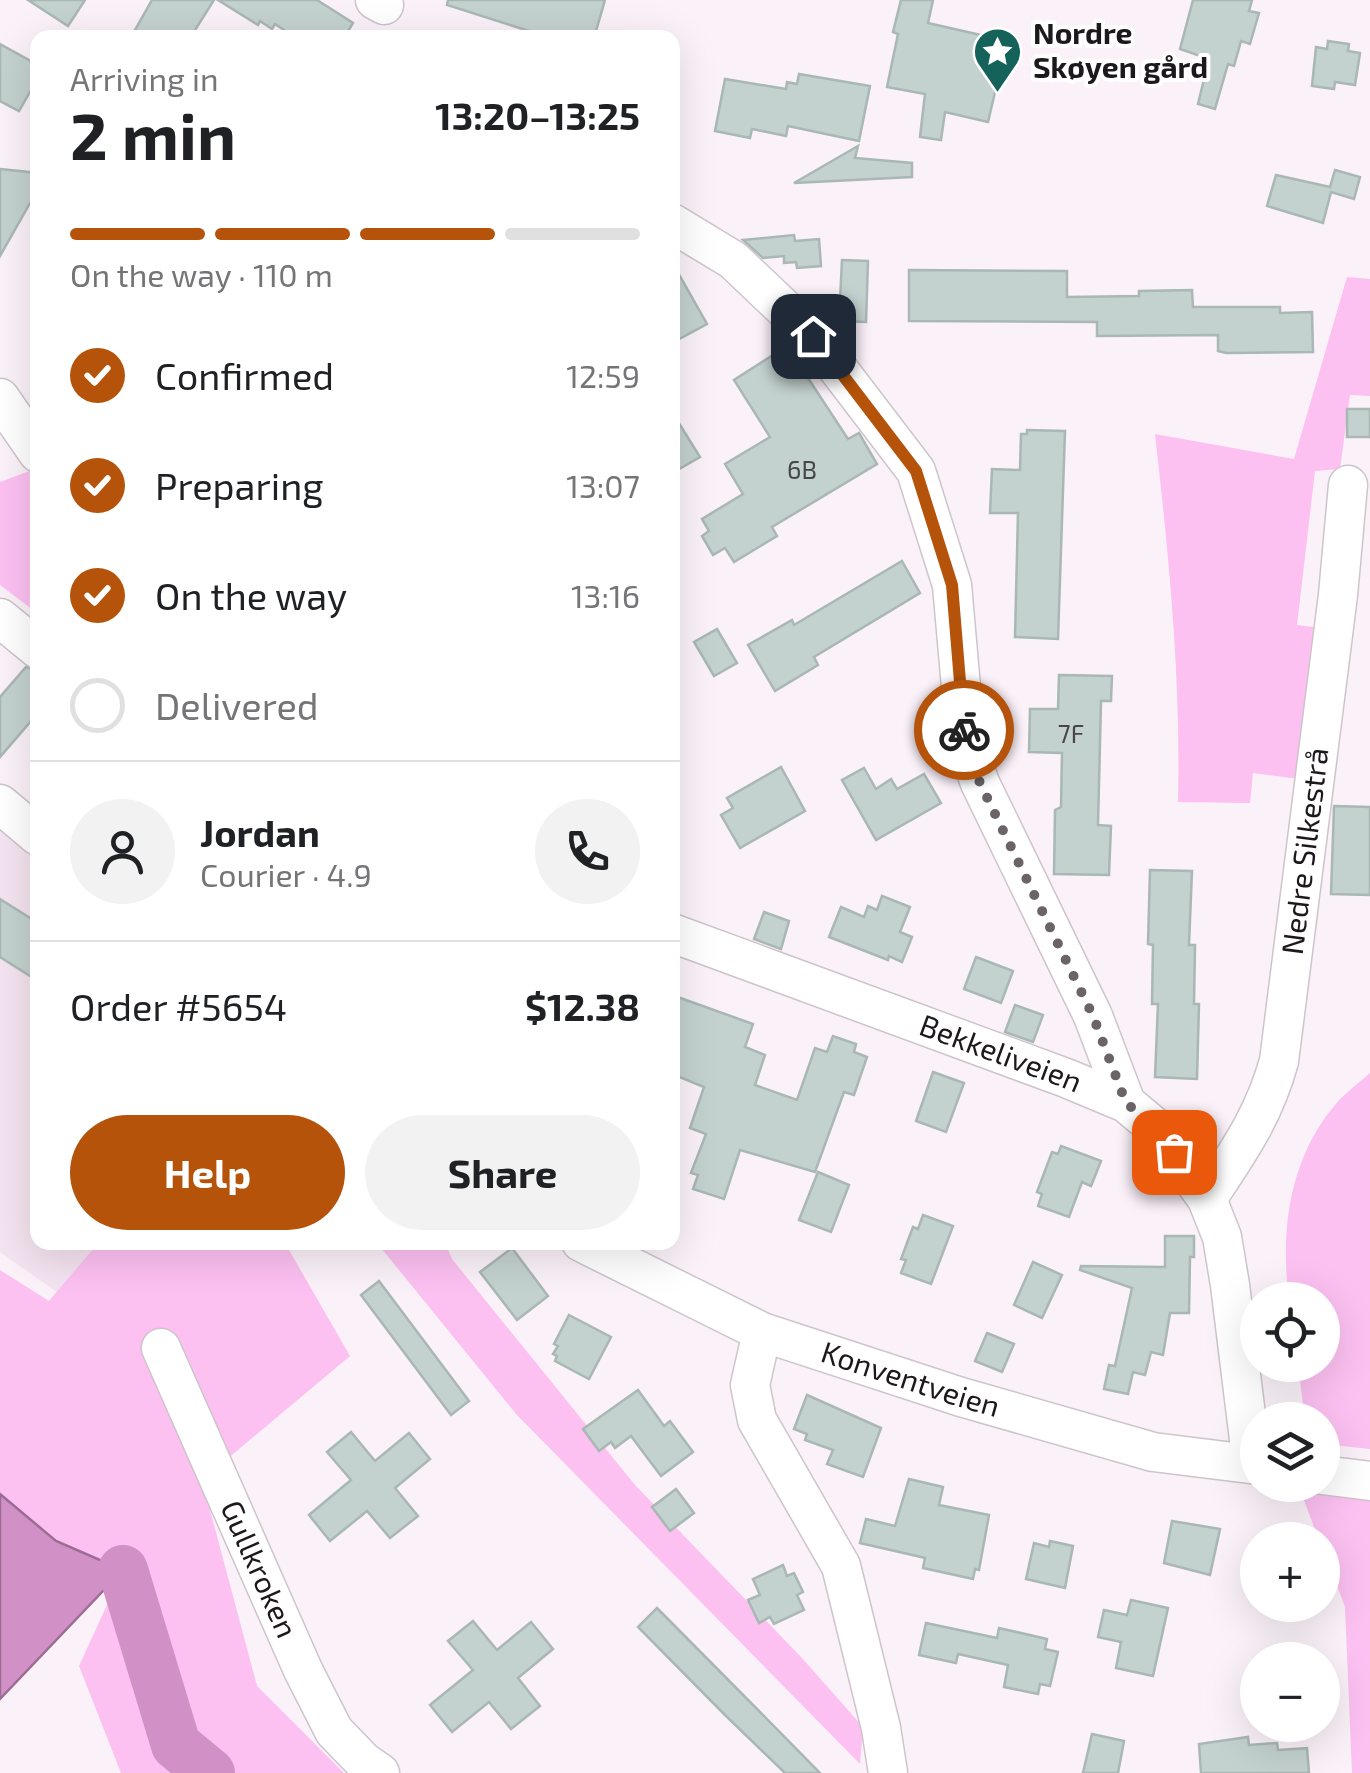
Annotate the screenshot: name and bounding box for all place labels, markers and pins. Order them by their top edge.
place label: Nordre Skøyen gård [1033,14,1208,85]
place icon: Nordre Skøyen gård [972,25,1024,93]
pin [771,294,856,379]
pin [1132,1110,1217,1195]

